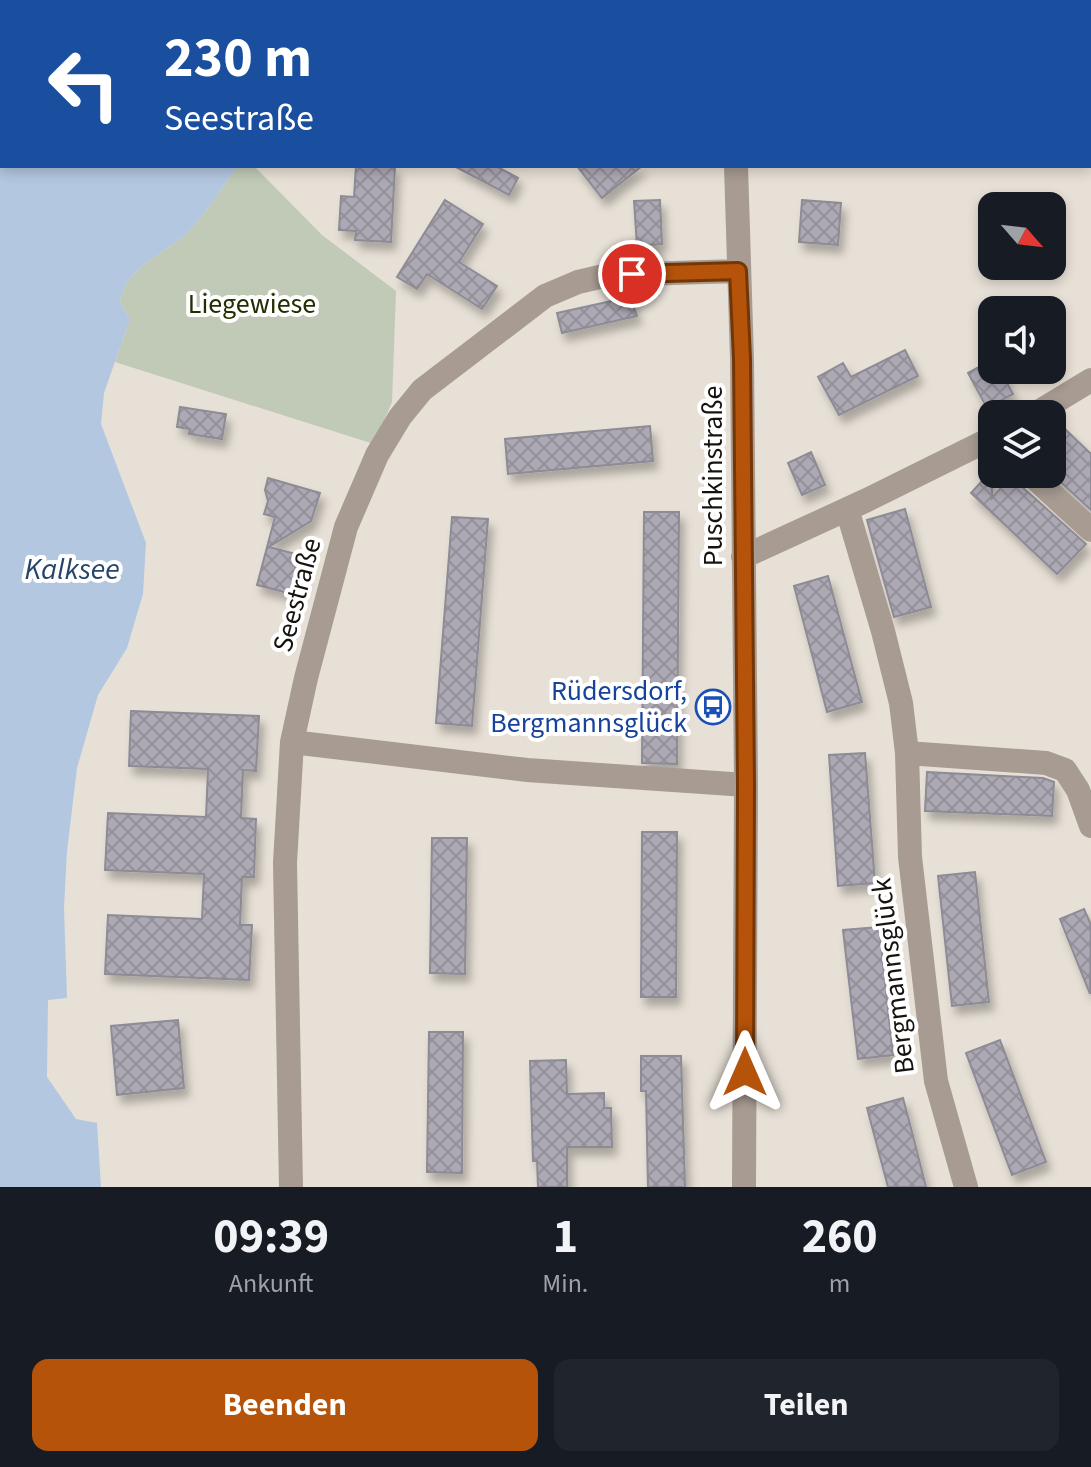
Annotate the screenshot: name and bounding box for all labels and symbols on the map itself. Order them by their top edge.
north arrow [978,192,1066,280]
pin [598,240,666,308]
park label: Liegewiese [188,284,316,324]
street label: Puschkinstraße [693,386,733,566]
street label: Seestraße [263,534,331,656]
water label: Kalksee [24,548,120,591]
place label: Rüdersdorf, Bergmannsglück [490,671,687,743]
bus stop icon: Rüdersdorf, Bergmannsglück [694,688,732,726]
street label: Bergmannsglück [861,876,925,1076]
position arrow [703,1030,787,1114]

